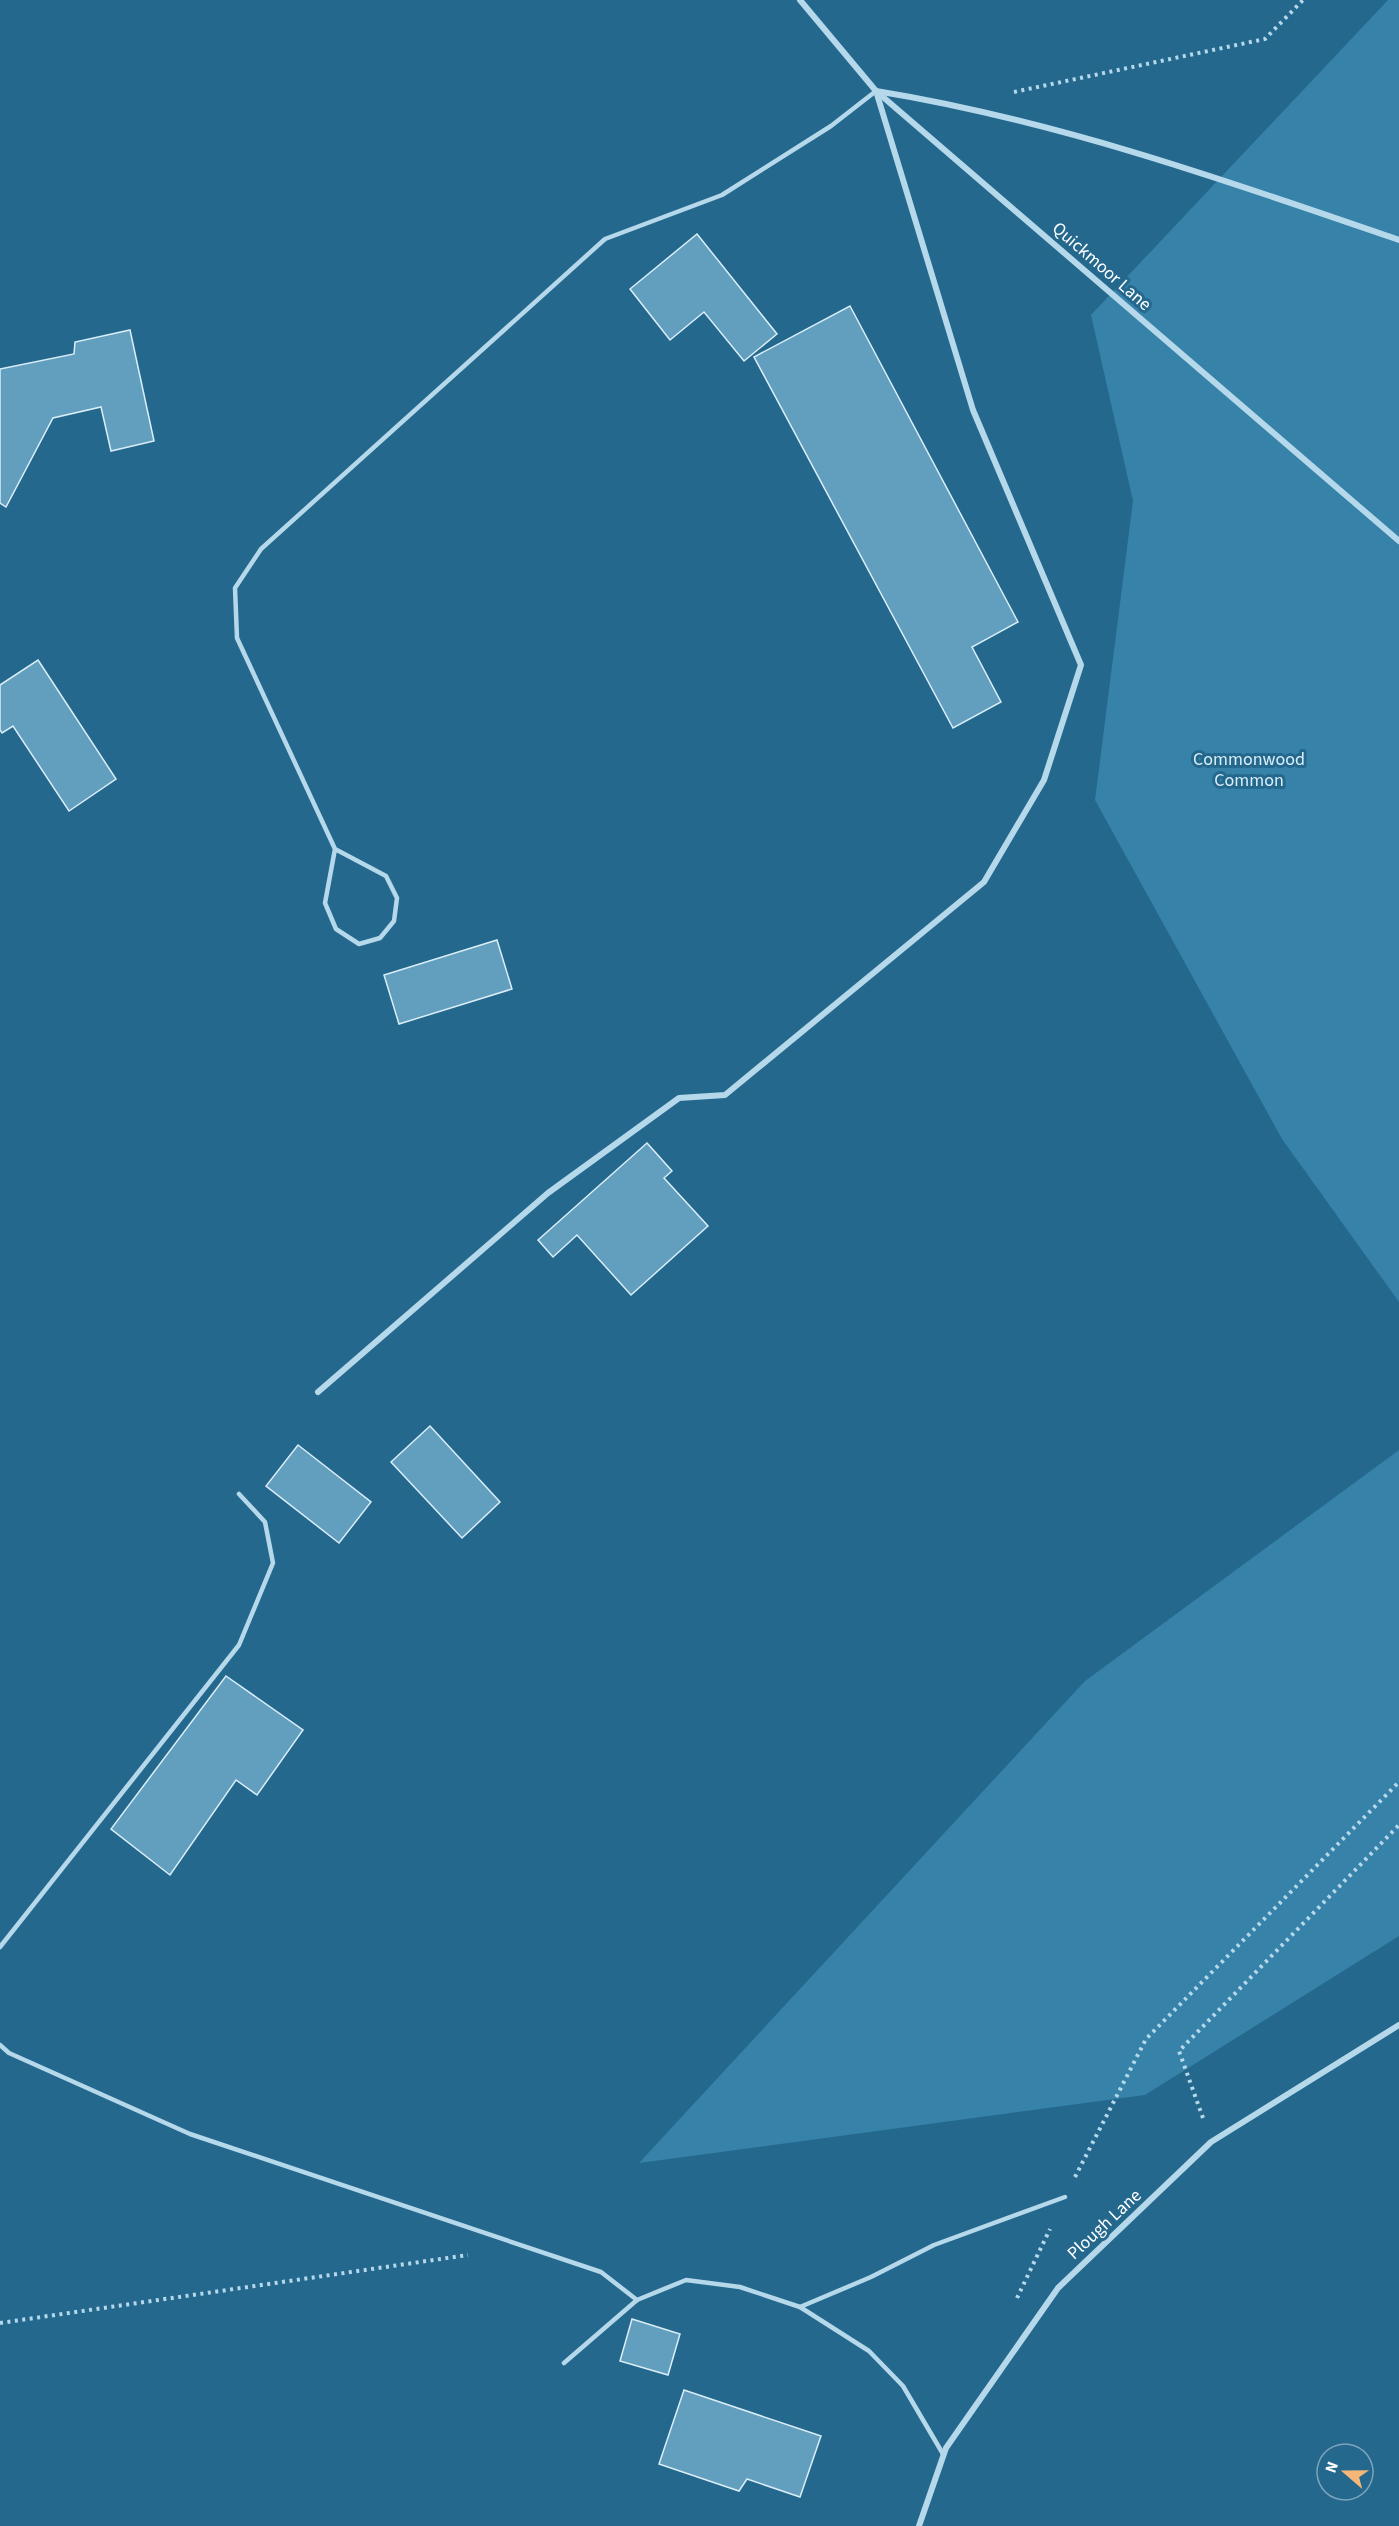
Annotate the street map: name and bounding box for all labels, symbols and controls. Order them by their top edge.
street label: Quickmoor Lane [1047,216,1157,317]
park label: Commonwood Common [1193,747,1305,793]
street label: Plough Lane [1062,2183,1147,2265]
north arrow [1315,2442,1375,2502]
text: N [1320,2458,1344,2476]

